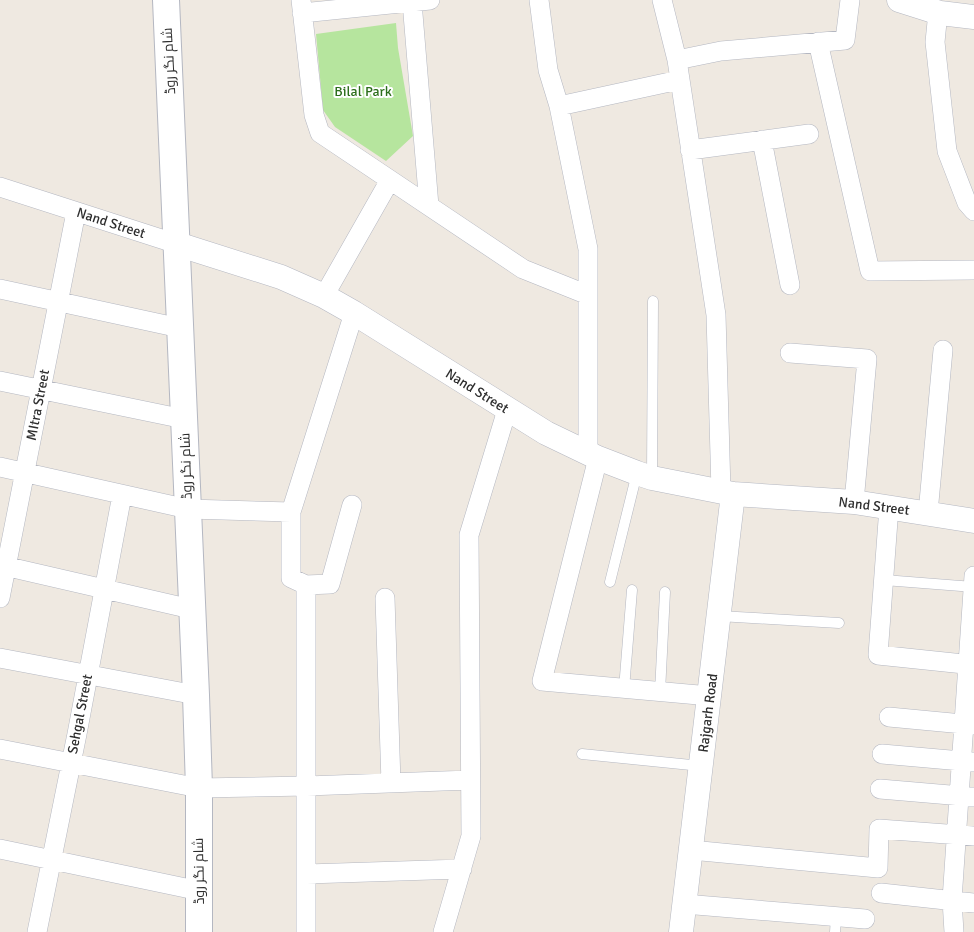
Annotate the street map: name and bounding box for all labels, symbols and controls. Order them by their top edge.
street label: شام نگر روڈ [159,27,180,95]
park label: Bilal Park [334,83,392,100]
street label: Nand Street [74,204,148,242]
street label: Nand Street [442,365,512,417]
street label: MItra Street [23,368,53,442]
street label: شام نگر روڈ [176,432,197,500]
street label: Nand Street [838,493,910,519]
street label: Rajgarh Road [695,672,721,754]
street label: Sehgal Street [64,673,96,755]
street label: شام نگر روڈ [190,838,209,904]

